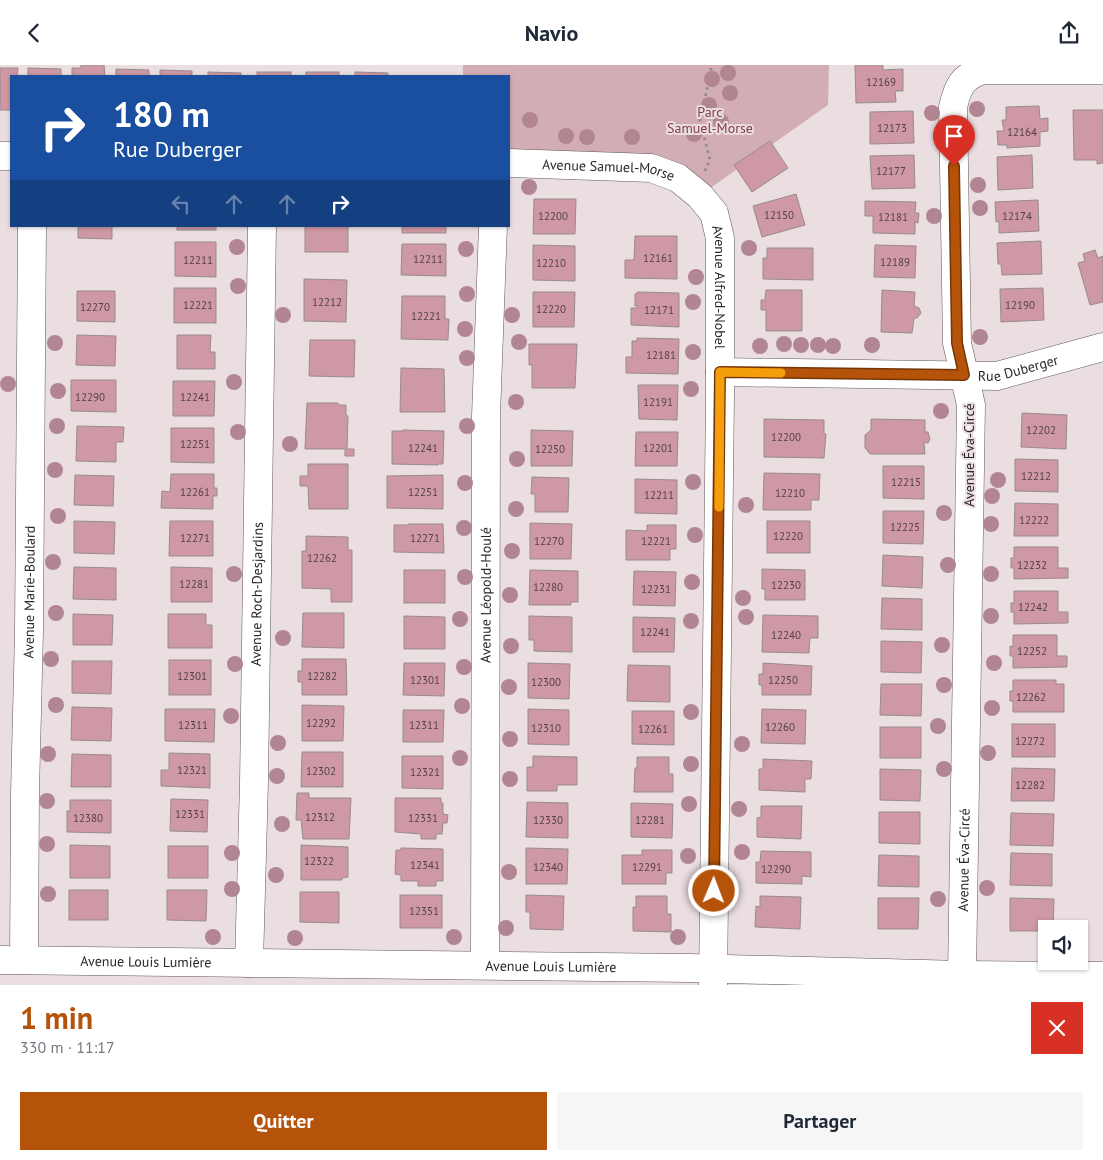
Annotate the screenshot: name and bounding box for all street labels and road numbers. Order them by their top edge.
street label: Avenue Samuel-Morse [542,155,677,185]
street label: Avenue Alfred-Nobel [708,223,729,349]
street label: Rue Duberger [978,351,1060,386]
street label: Avenue Éva-Circé [960,403,978,507]
street label: Avenue Roch-Desjardins [247,522,267,666]
street label: Avenue Marie-Boulard [19,526,39,659]
street label: Avenue Léopold-Houlé [477,527,495,663]
street label: Avenue Éva-Circé [954,808,974,912]
street label: Avenue Louis Lumière [80,952,212,971]
street label: Avenue Louis Lumière [485,957,617,976]

